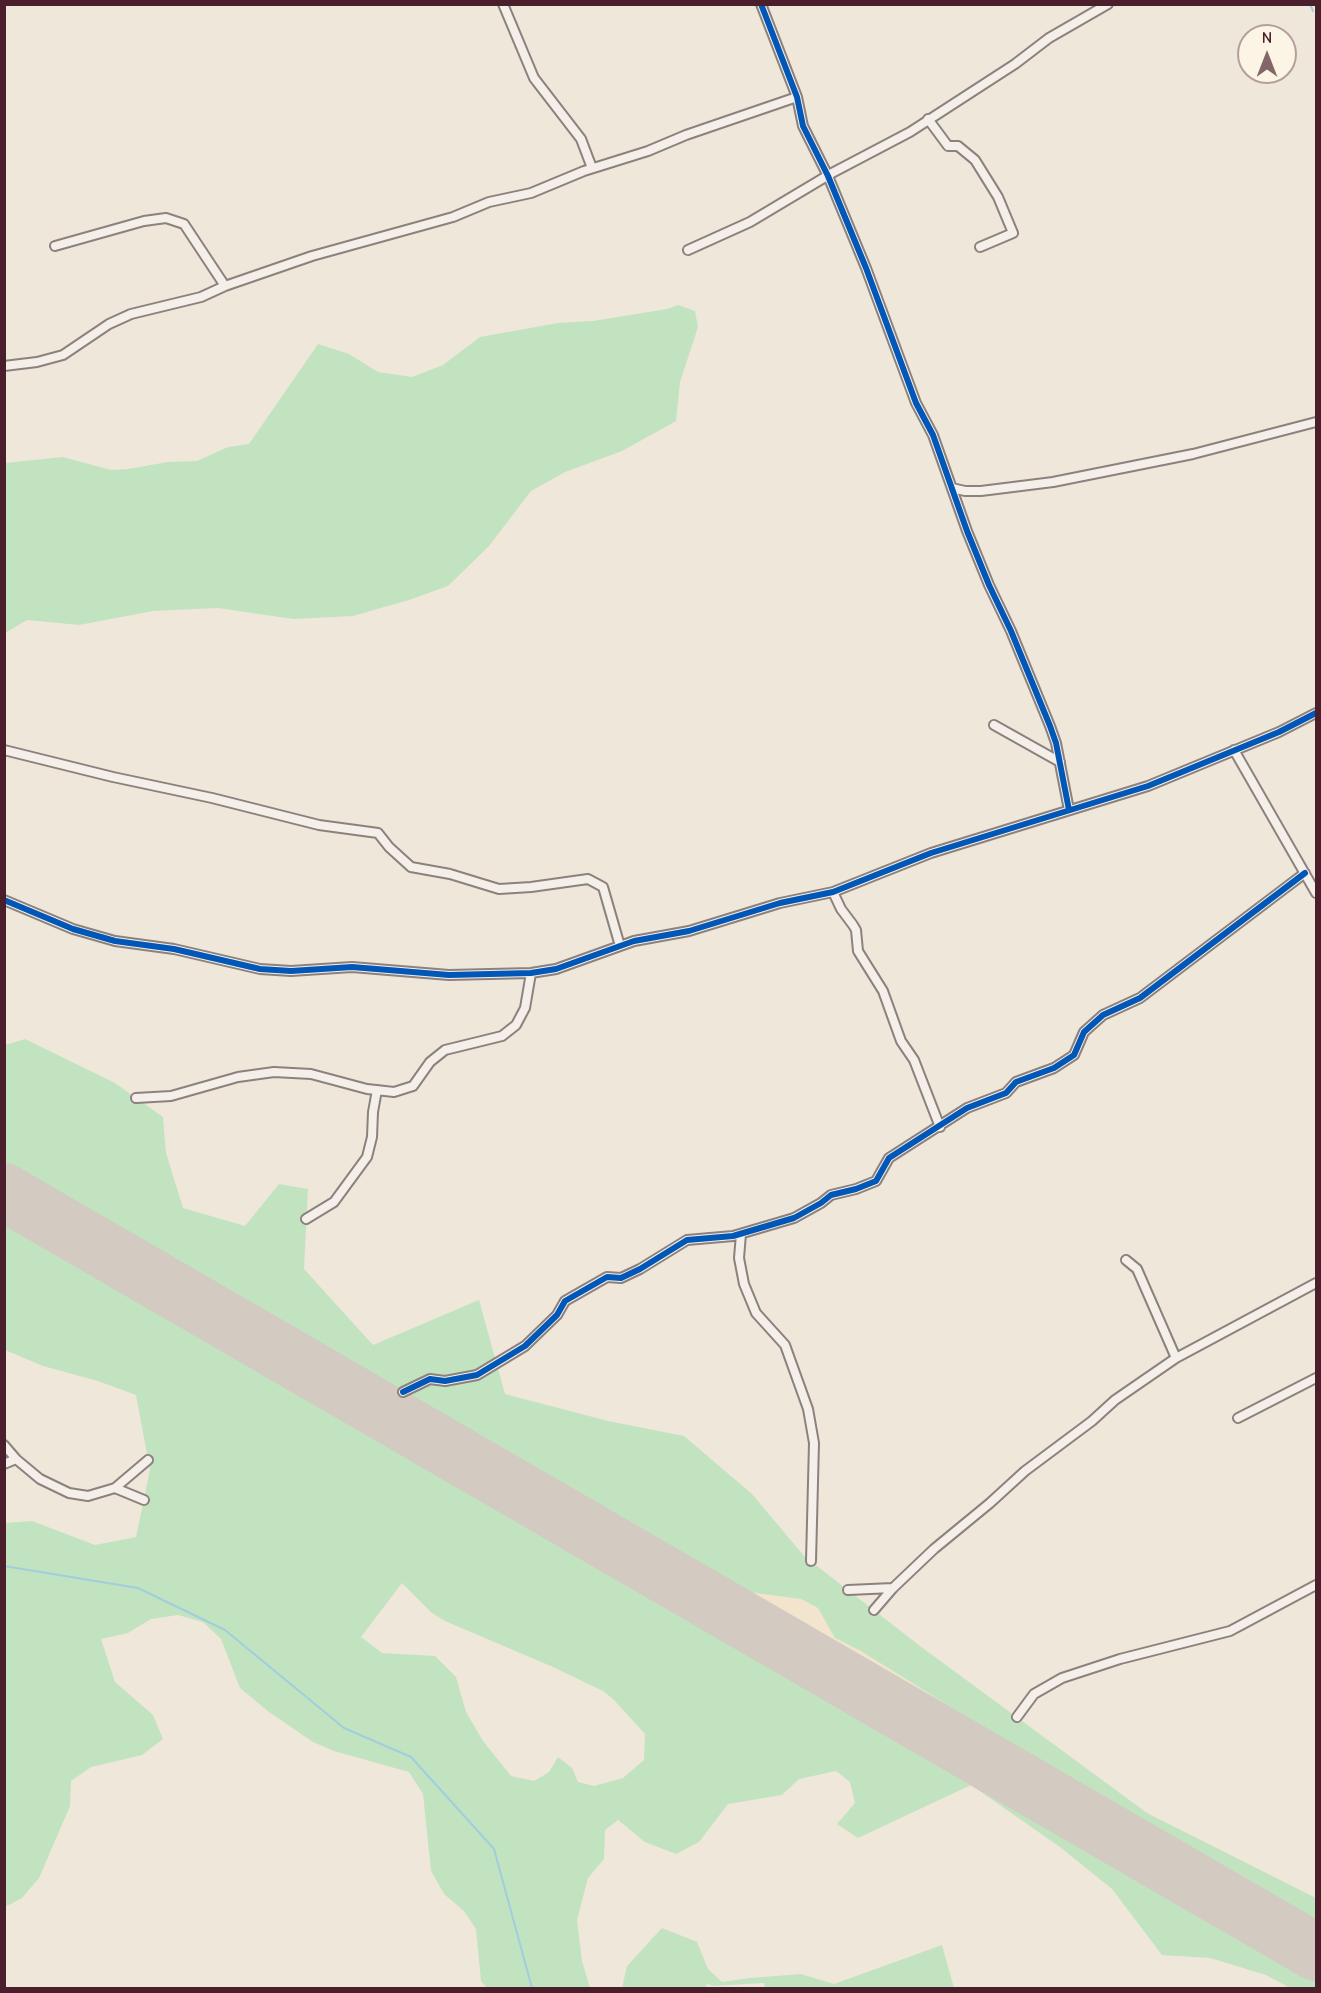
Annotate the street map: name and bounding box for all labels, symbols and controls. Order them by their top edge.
north arrow [1237,24,1297,84]
text: N [1262,29,1272,47]

